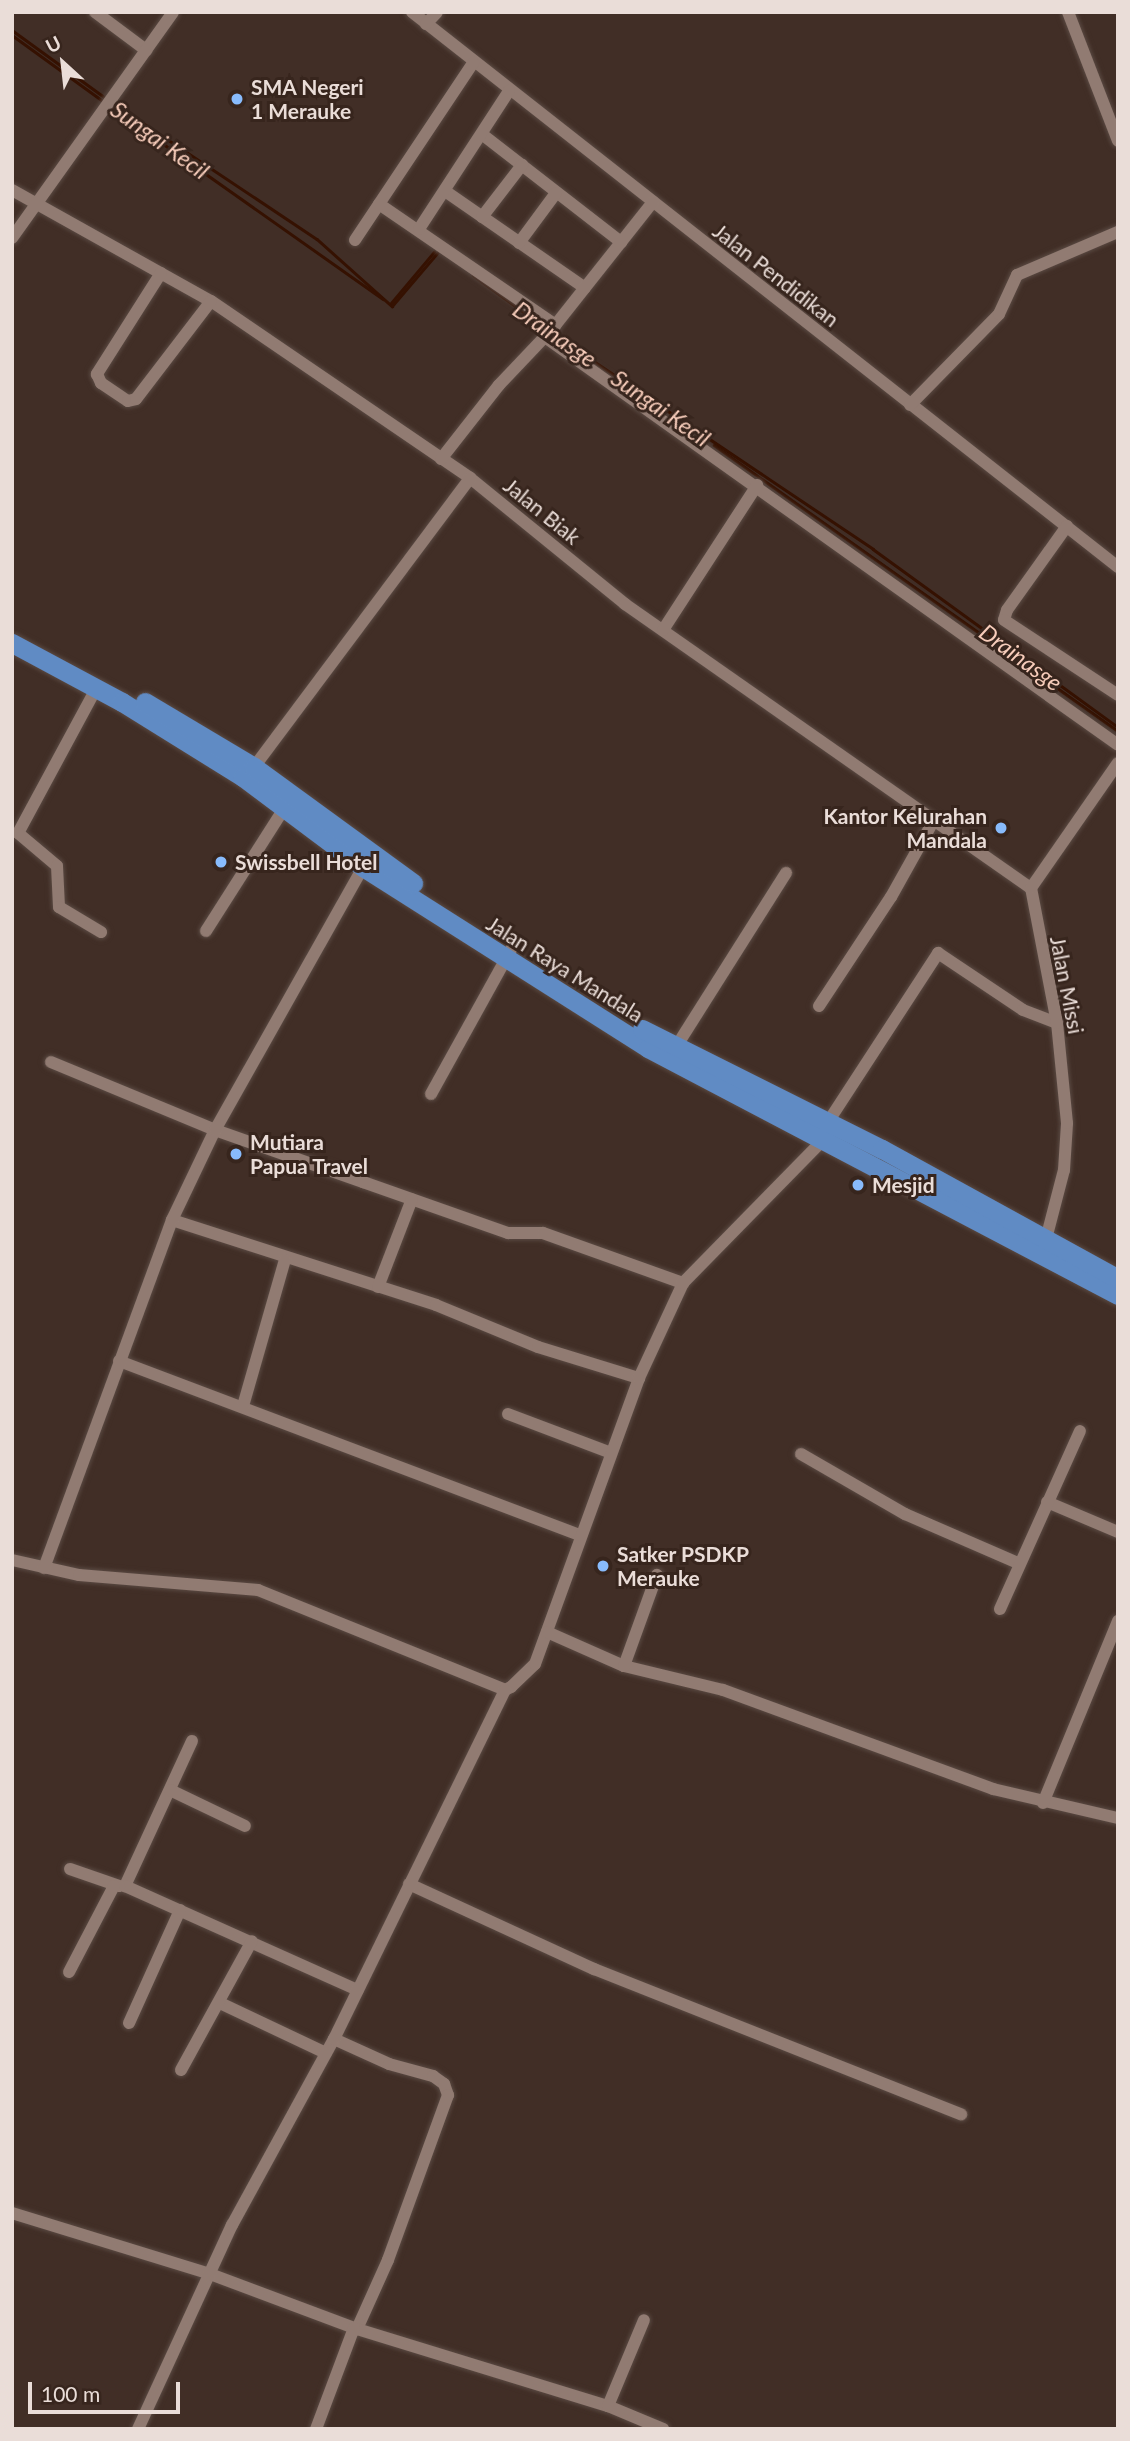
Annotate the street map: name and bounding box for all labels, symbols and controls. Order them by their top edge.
north arrow [28,28,98,98]
text: U [42,30,65,57]
place label: SMA Negeri 1 Merauke [251,74,364,124]
marker: SMA Negeri 1 Merauke [229,91,245,107]
water label: Sungai Kecil [106,95,214,185]
street label: Jalan Pendidikan [708,218,844,332]
water label: Drainasge [508,295,602,373]
water label: Sungai Kecil [606,364,716,452]
street label: Jalan Biak [499,473,585,549]
water label: Drainasge [974,618,1068,696]
place label: Kantor Kelurahan Mandala [823,803,987,853]
marker: Kantor Kelurahan Mandala [993,820,1009,836]
place label: Swissbell Hotel [235,849,377,875]
marker: Swissbell Hotel [213,854,229,870]
street label: Jalan Raya Mandala [482,911,648,1027]
street label: Jalan Missi [1045,934,1089,1036]
place label: Mutiara Papua Travel [250,1129,369,1179]
marker: Mutiara Papua Travel [228,1146,244,1162]
place label: Mesjid [872,1172,935,1198]
marker: Mesjid [850,1177,866,1193]
place label: Satker PSDKP Merauke [617,1541,749,1591]
marker: Satker PSDKP Merauke [595,1558,611,1574]
scale bar [32,2368,184,2412]
text: 100 m [41,2381,100,2406]

